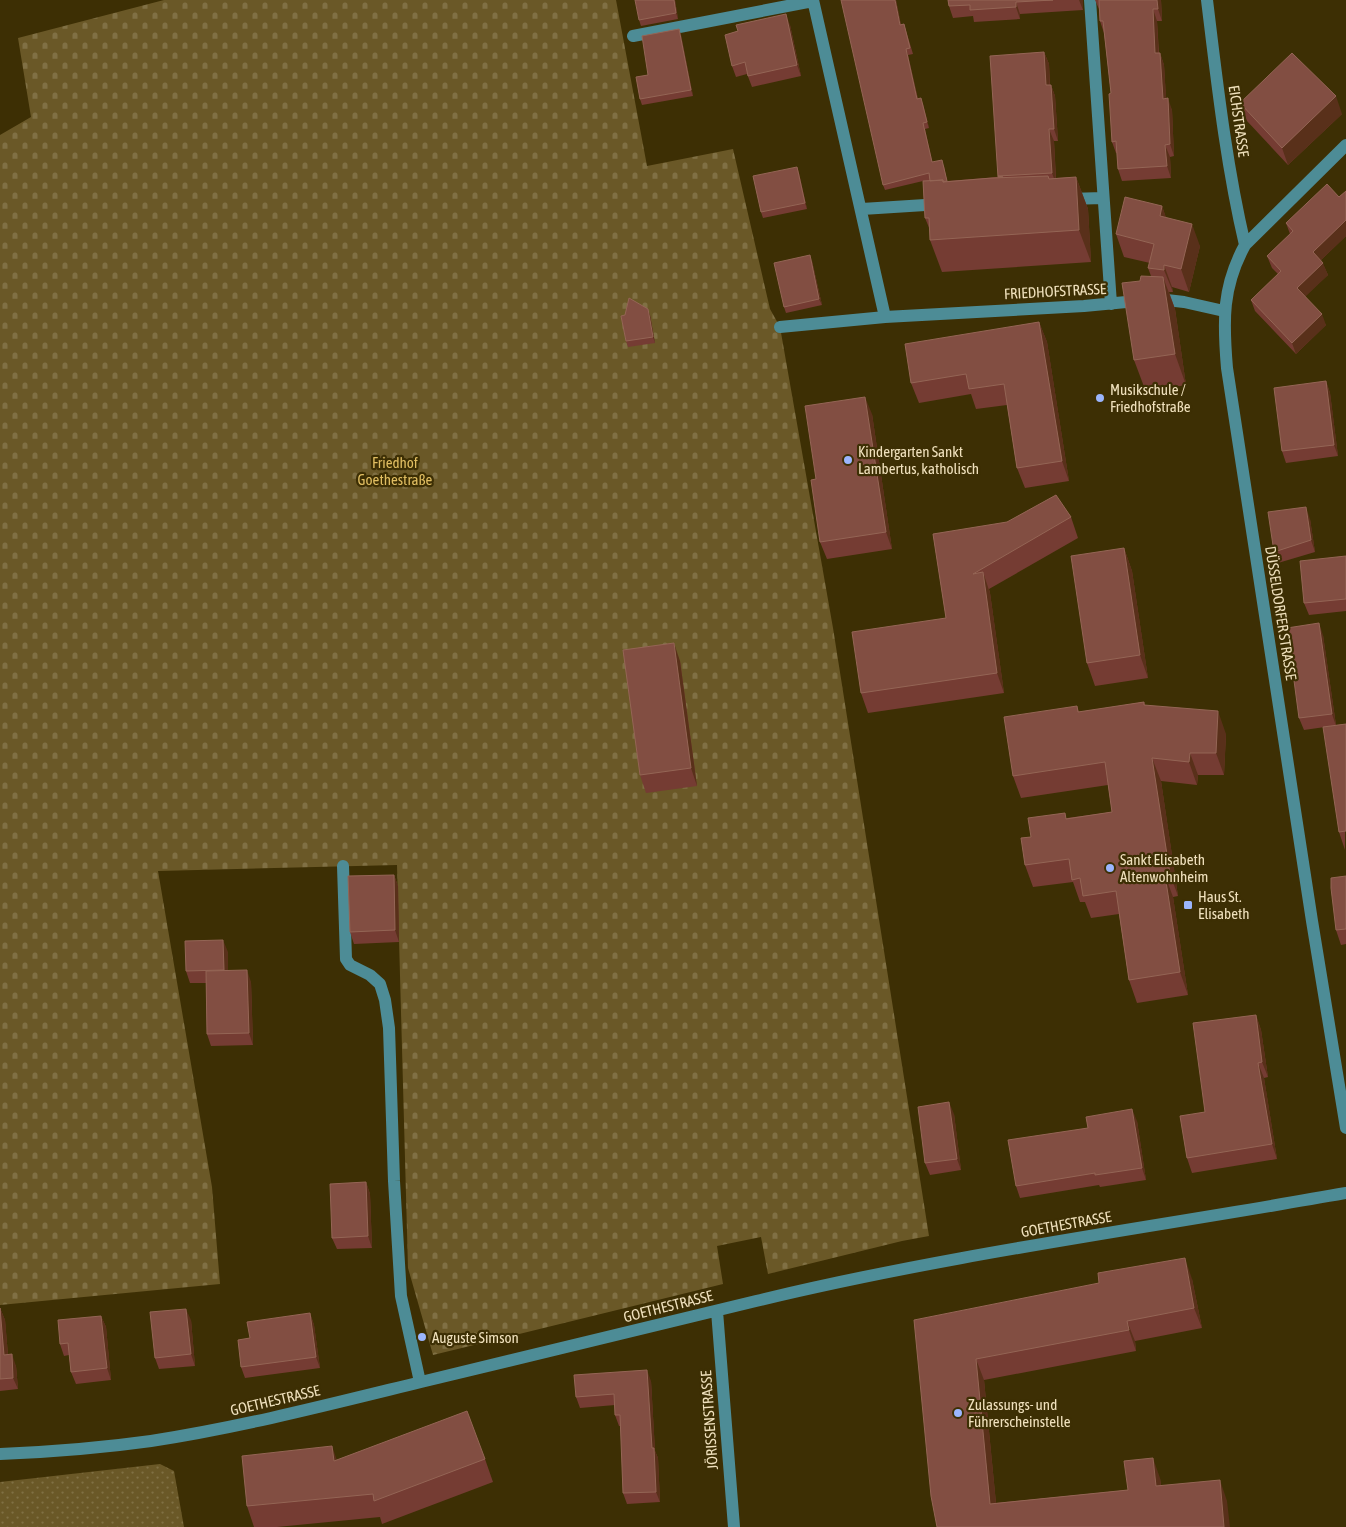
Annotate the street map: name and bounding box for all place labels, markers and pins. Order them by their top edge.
place label: Musikschule / Friedhofstraße [1110,381,1191,415]
marker: Musikschule / Friedhofstraße [1094,392,1106,404]
place label: Kindergarten Sankt Lambertus, katholisch [858,443,979,477]
marker: Kindergarten Sankt Lambertus, katholisch [842,454,854,466]
place label: Sankt Elisabeth Altenwohnheim [1120,851,1208,885]
marker: Sankt Elisabeth Altenwohnheim [1104,862,1116,874]
place label: Haus St. Elisabeth [1198,888,1250,922]
marker: Haus St. Elisabeth [1182,899,1194,911]
place label: Auguste Simson [432,1329,519,1346]
marker: Auguste Simson [416,1331,428,1343]
place label: Zulassungs- und Führerscheinstelle [968,1396,1071,1430]
marker: Zulassungs- und Führerscheinstelle [952,1407,964,1419]

